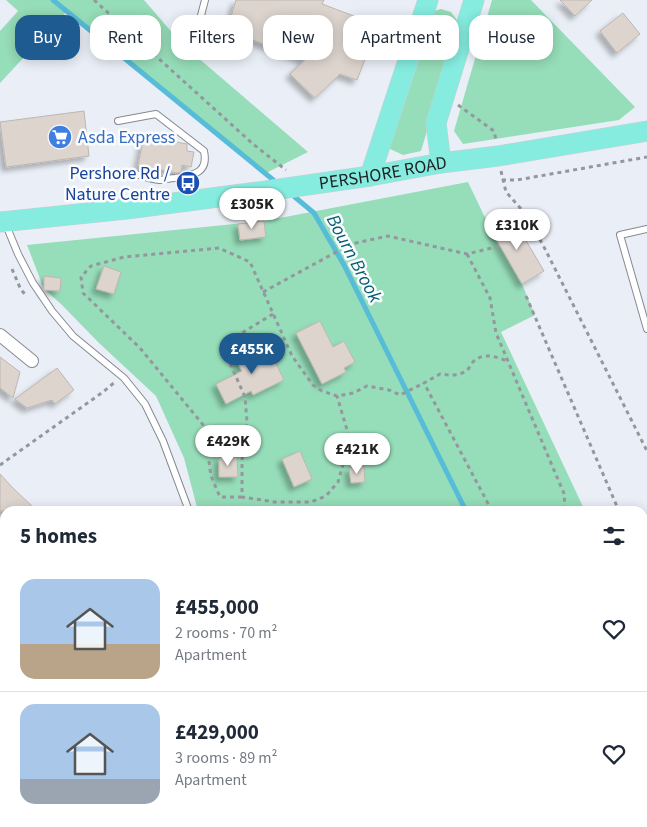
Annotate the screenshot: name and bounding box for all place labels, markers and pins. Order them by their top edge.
supermarket icon: Asda Express [47,124,73,150]
place label: Asda Express [78,125,175,150]
place label: Pershore Rd / Nature Centre [65,161,171,207]
bus stop icon: Pershore Rd / Nature Centre [175,170,201,196]
pin: £305K [217,188,287,230]
pin: £310K [482,208,552,251]
pin: £455K [217,332,287,375]
pin: £429K [193,424,263,467]
pin: £421K [322,432,392,475]

